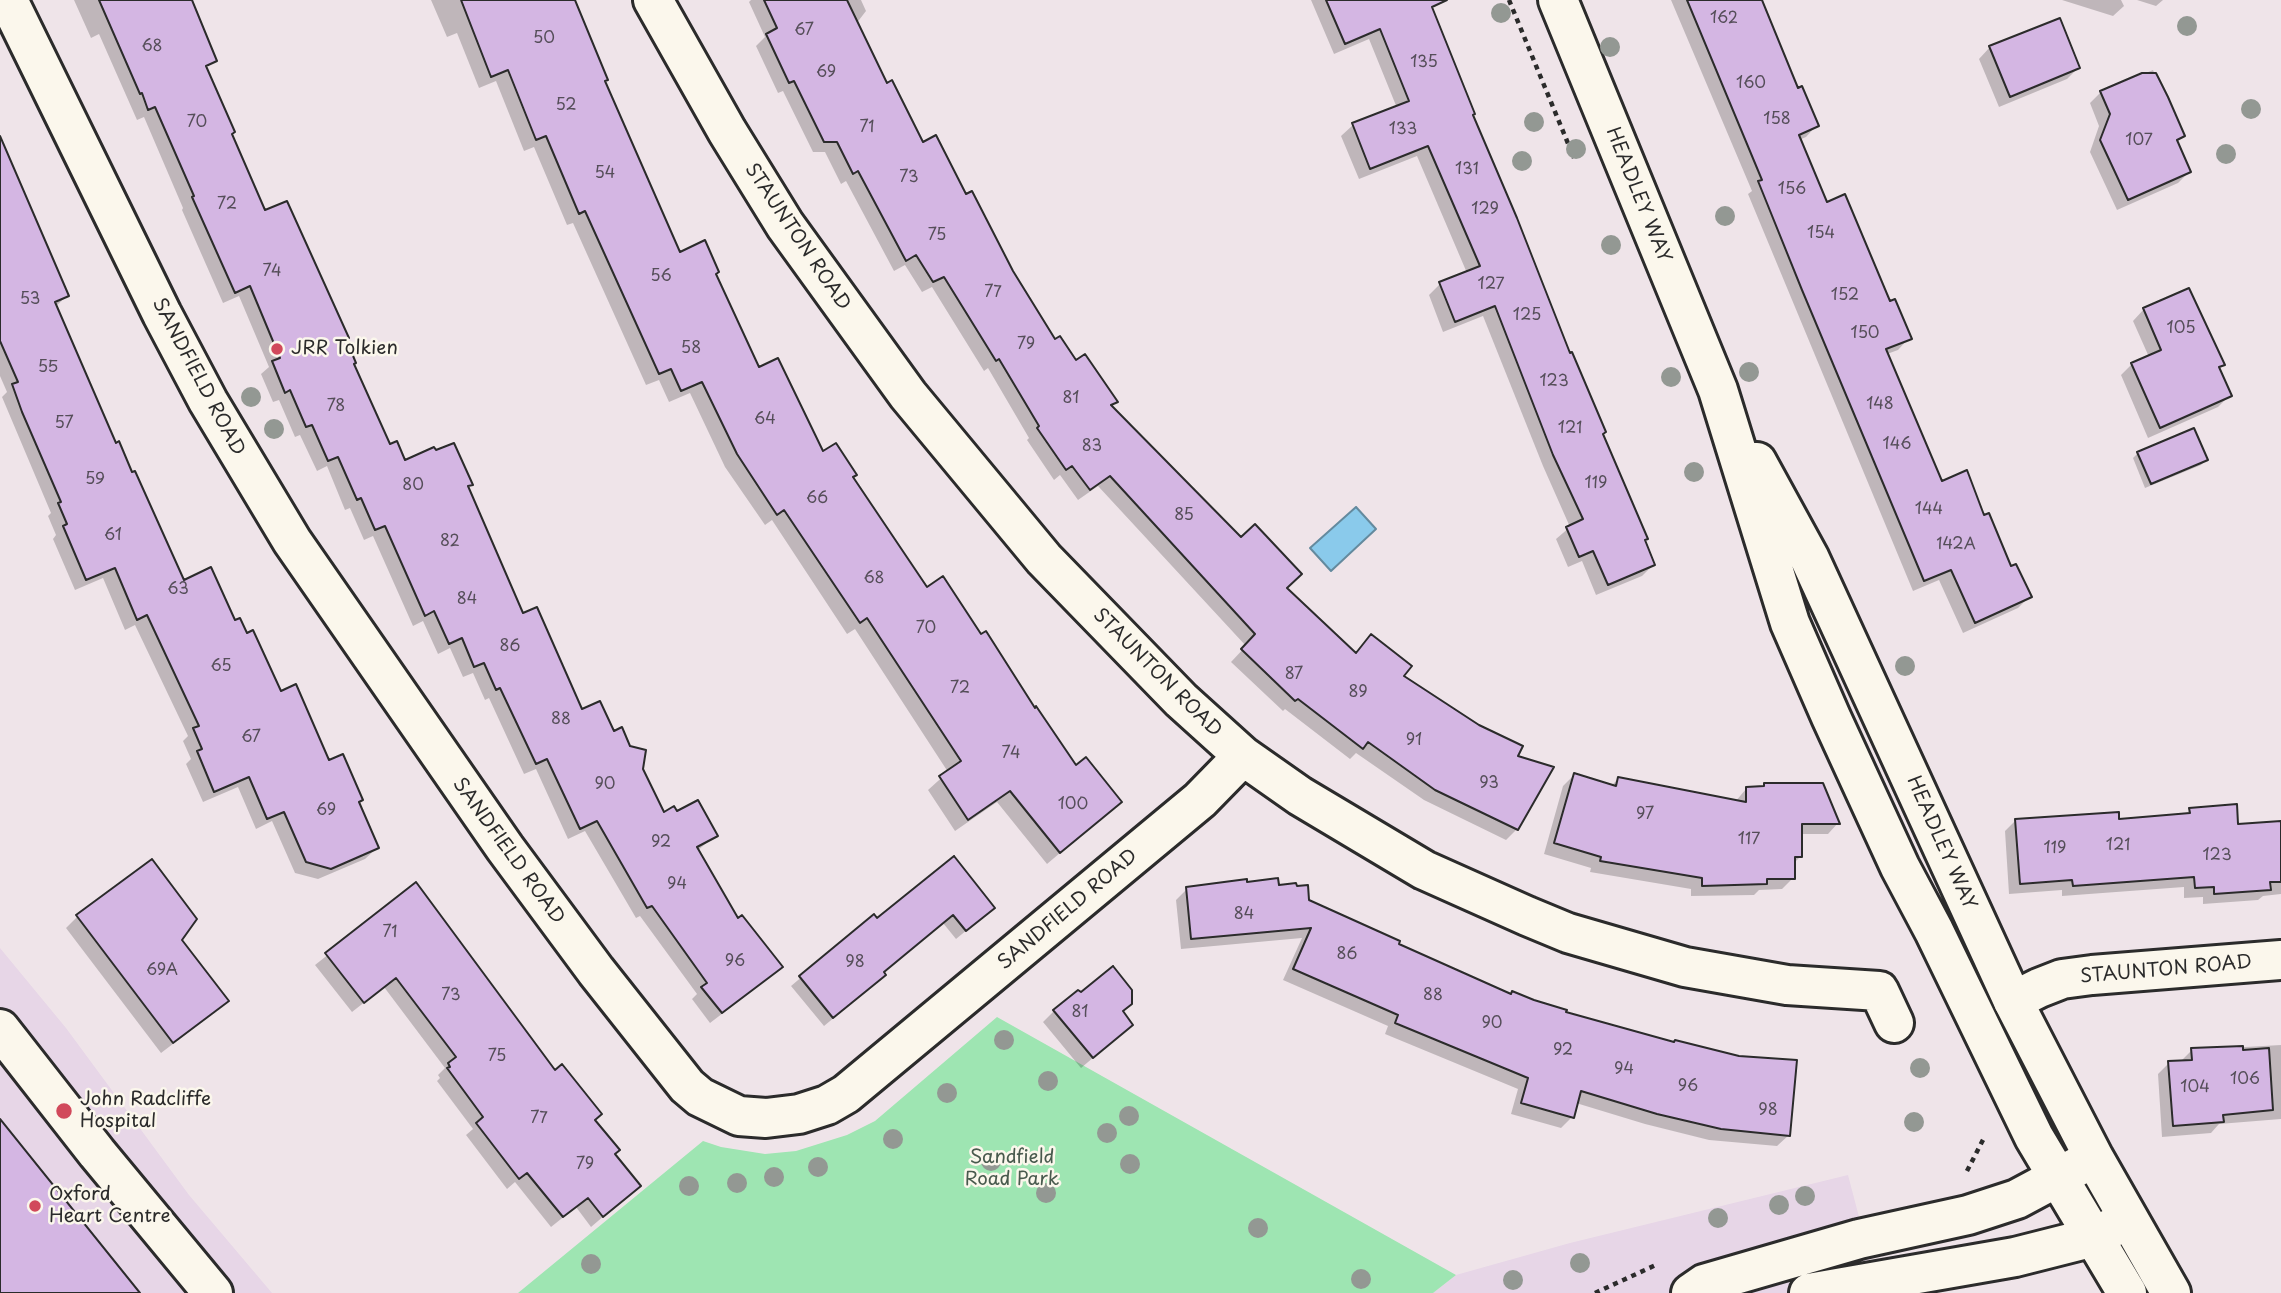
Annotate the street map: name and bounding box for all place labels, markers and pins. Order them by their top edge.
place label: JRR Tolkien [291,338,398,360]
marker: JRR Tolkien [269,341,285,357]
place label: John Radcliffe Hospital [80,1089,211,1133]
marker: John Radcliffe Hospital [54,1101,74,1121]
place label: Oxford Heart Centre [49,1184,171,1228]
marker: Oxford Heart Centre [27,1198,43,1214]

